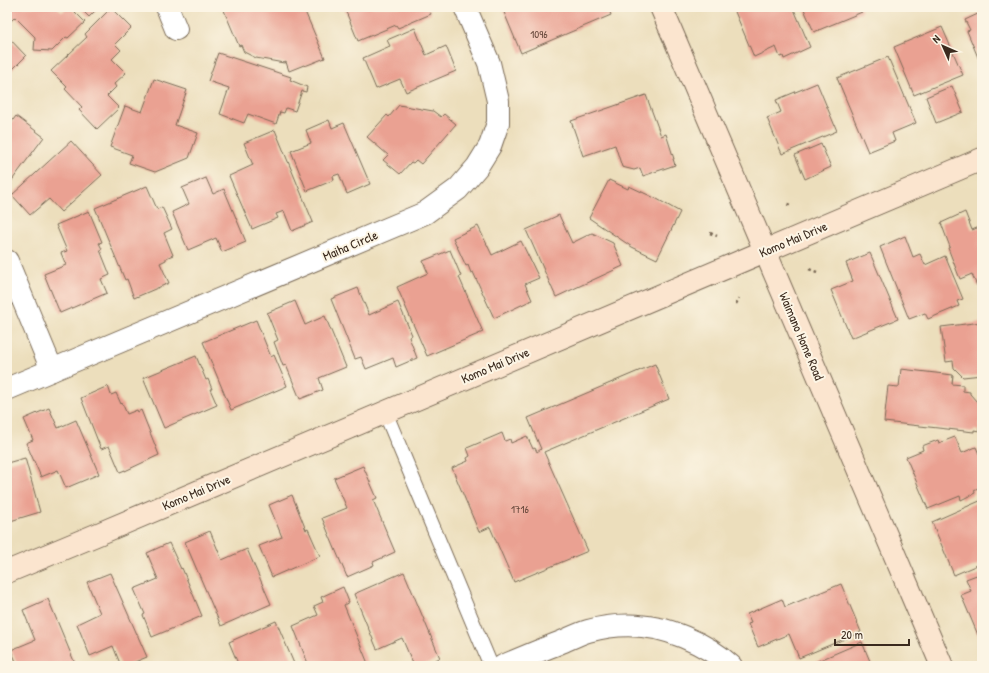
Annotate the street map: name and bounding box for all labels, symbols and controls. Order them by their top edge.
north arrow [923,26,963,66]
house number: 1096 [530,27,548,41]
text: N [929,32,943,46]
street label: Komo Mai Drive [756,217,830,261]
street label: Maiha Circle [320,225,380,265]
street label: Waimano Home Road [775,289,829,383]
street label: Komo Mai Drive [458,343,532,387]
street label: Komo Mai Drive [159,470,233,514]
house number: 1716 [511,502,530,516]
scale bar [835,621,909,647]
text: 20 m [841,626,863,643]

